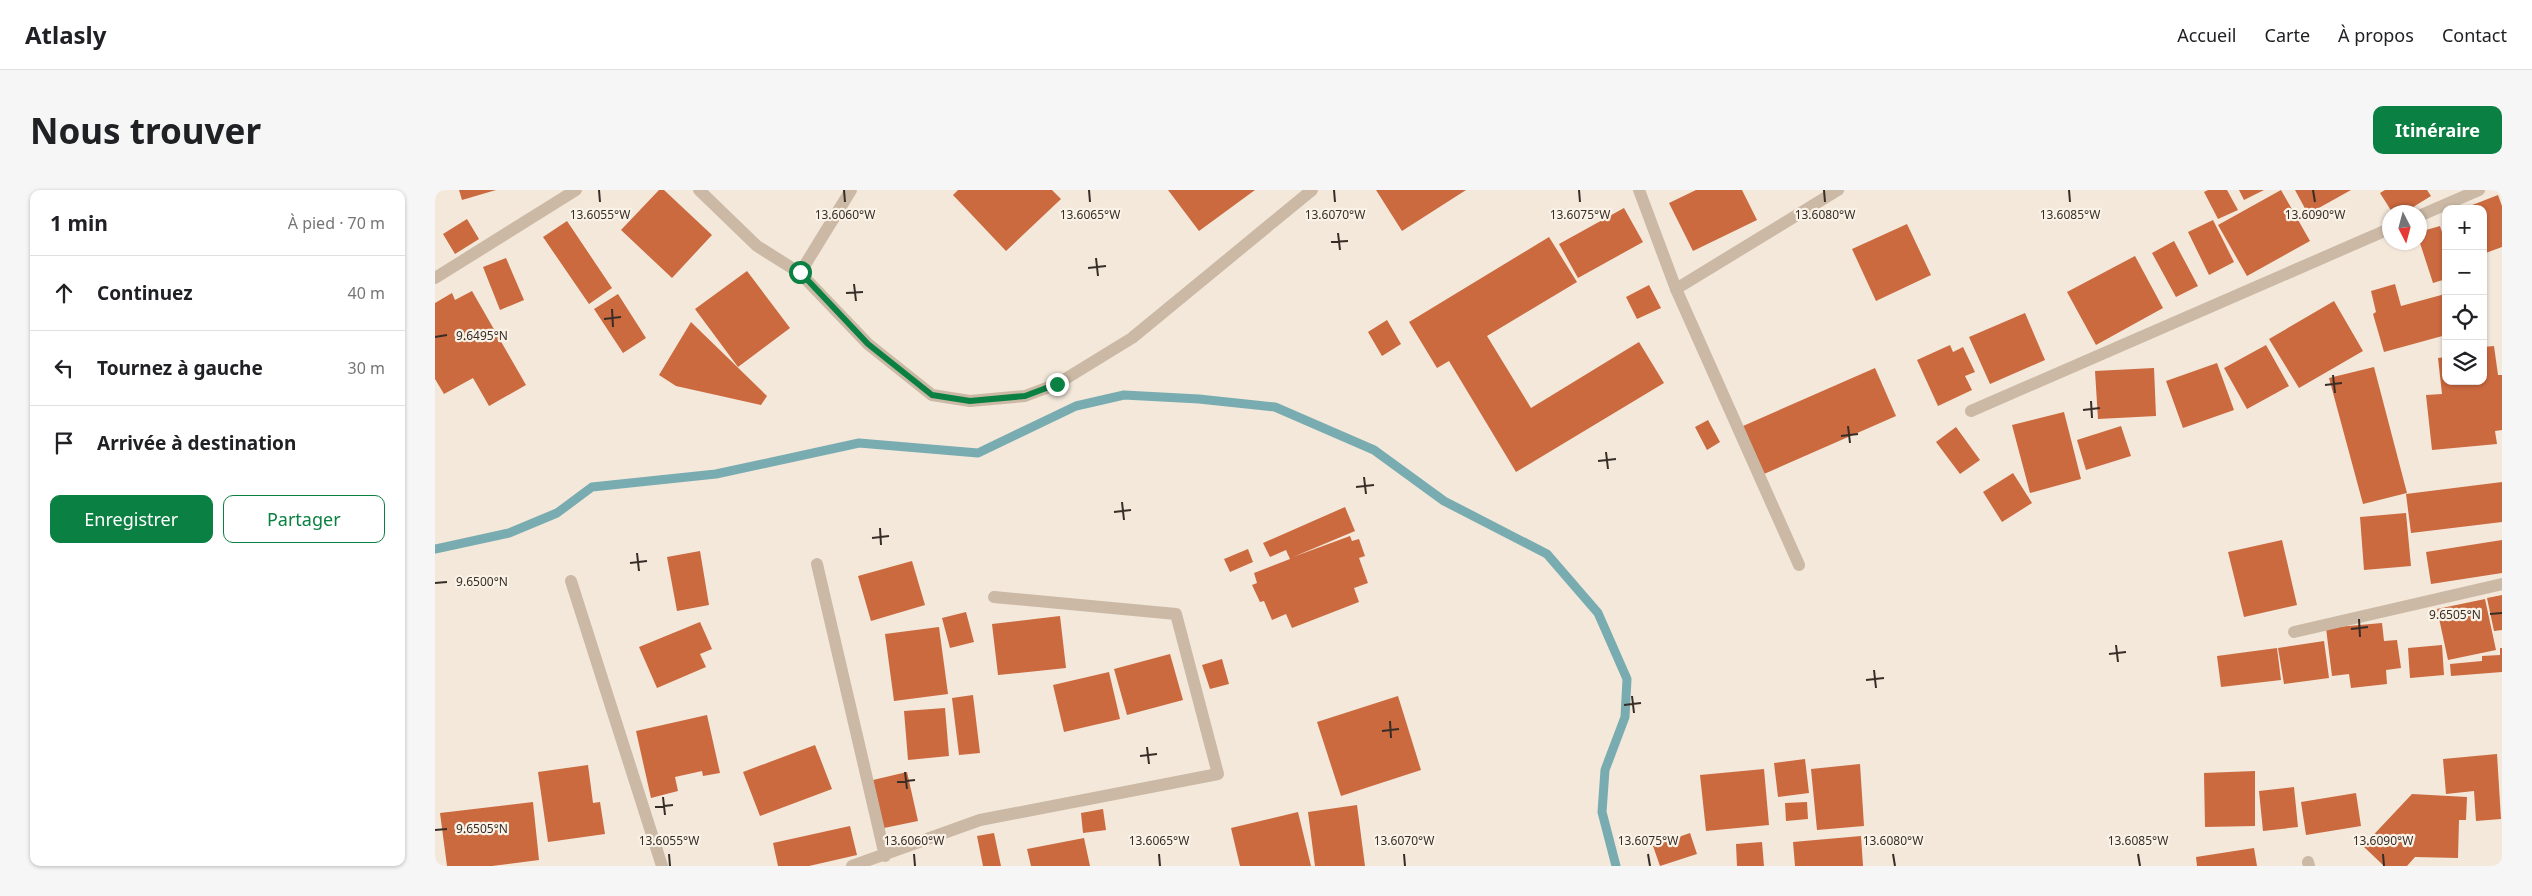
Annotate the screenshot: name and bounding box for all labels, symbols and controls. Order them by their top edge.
text: Atlasly [25,18,106,51]
text: Accueil [2177,23,2237,47]
text: Carte [2265,23,2310,47]
text: À propos [2338,23,2414,47]
text: Contact [2442,23,2507,47]
button: Itinéraire [2373,106,2502,154]
text: Nous trouver [30,107,261,154]
north arrow [2382,205,2427,250]
map controls [2442,205,2487,385]
button: + [2442,205,2487,250]
text: 13.6055°W [570,206,630,223]
text: 13.6060°W [815,206,875,223]
text: 13.6065°W [1060,206,1120,223]
text: 13.6070°W [1305,206,1365,223]
text: 13.6075°W [1550,206,1610,223]
text: 13.6080°W [1795,206,1855,223]
text: 13.6085°W [2040,206,2100,223]
text: 13.6090°W [2285,206,2345,223]
text: 1 min [50,209,108,237]
text: À pied · 70 m [288,212,385,234]
button: − [2442,250,2487,295]
route start [789,261,812,284]
icon: ahead [50,279,78,307]
text: Continuez [97,280,193,306]
text: 40 m [348,282,385,304]
button: locate [2442,295,2487,340]
text: 9.6495°N [456,327,508,344]
button: layers [2442,340,2487,385]
icon: left [50,354,78,382]
text: Tournez à gauche [97,355,263,381]
text: 30 m [348,357,385,379]
route end [1046,373,1069,396]
icon: arrive [50,429,78,457]
text: Arrivée à destination [97,430,296,456]
button: Enregistrer [50,495,213,543]
button: Partager [223,495,385,543]
text: 9.6500°N [456,573,508,590]
text: 9.6505°N [2429,606,2481,623]
text: 9.6505°N [456,820,508,837]
text: 13.6055°W [639,832,699,849]
text: 13.6060°W [884,832,944,849]
text: 13.6065°W [1129,832,1189,849]
text: 13.6070°W [1374,832,1434,849]
text: 13.6075°W [1618,832,1678,849]
text: 13.6080°W [1863,832,1923,849]
text: 13.6085°W [2108,832,2168,849]
text: 13.6090°W [2353,832,2413,849]

